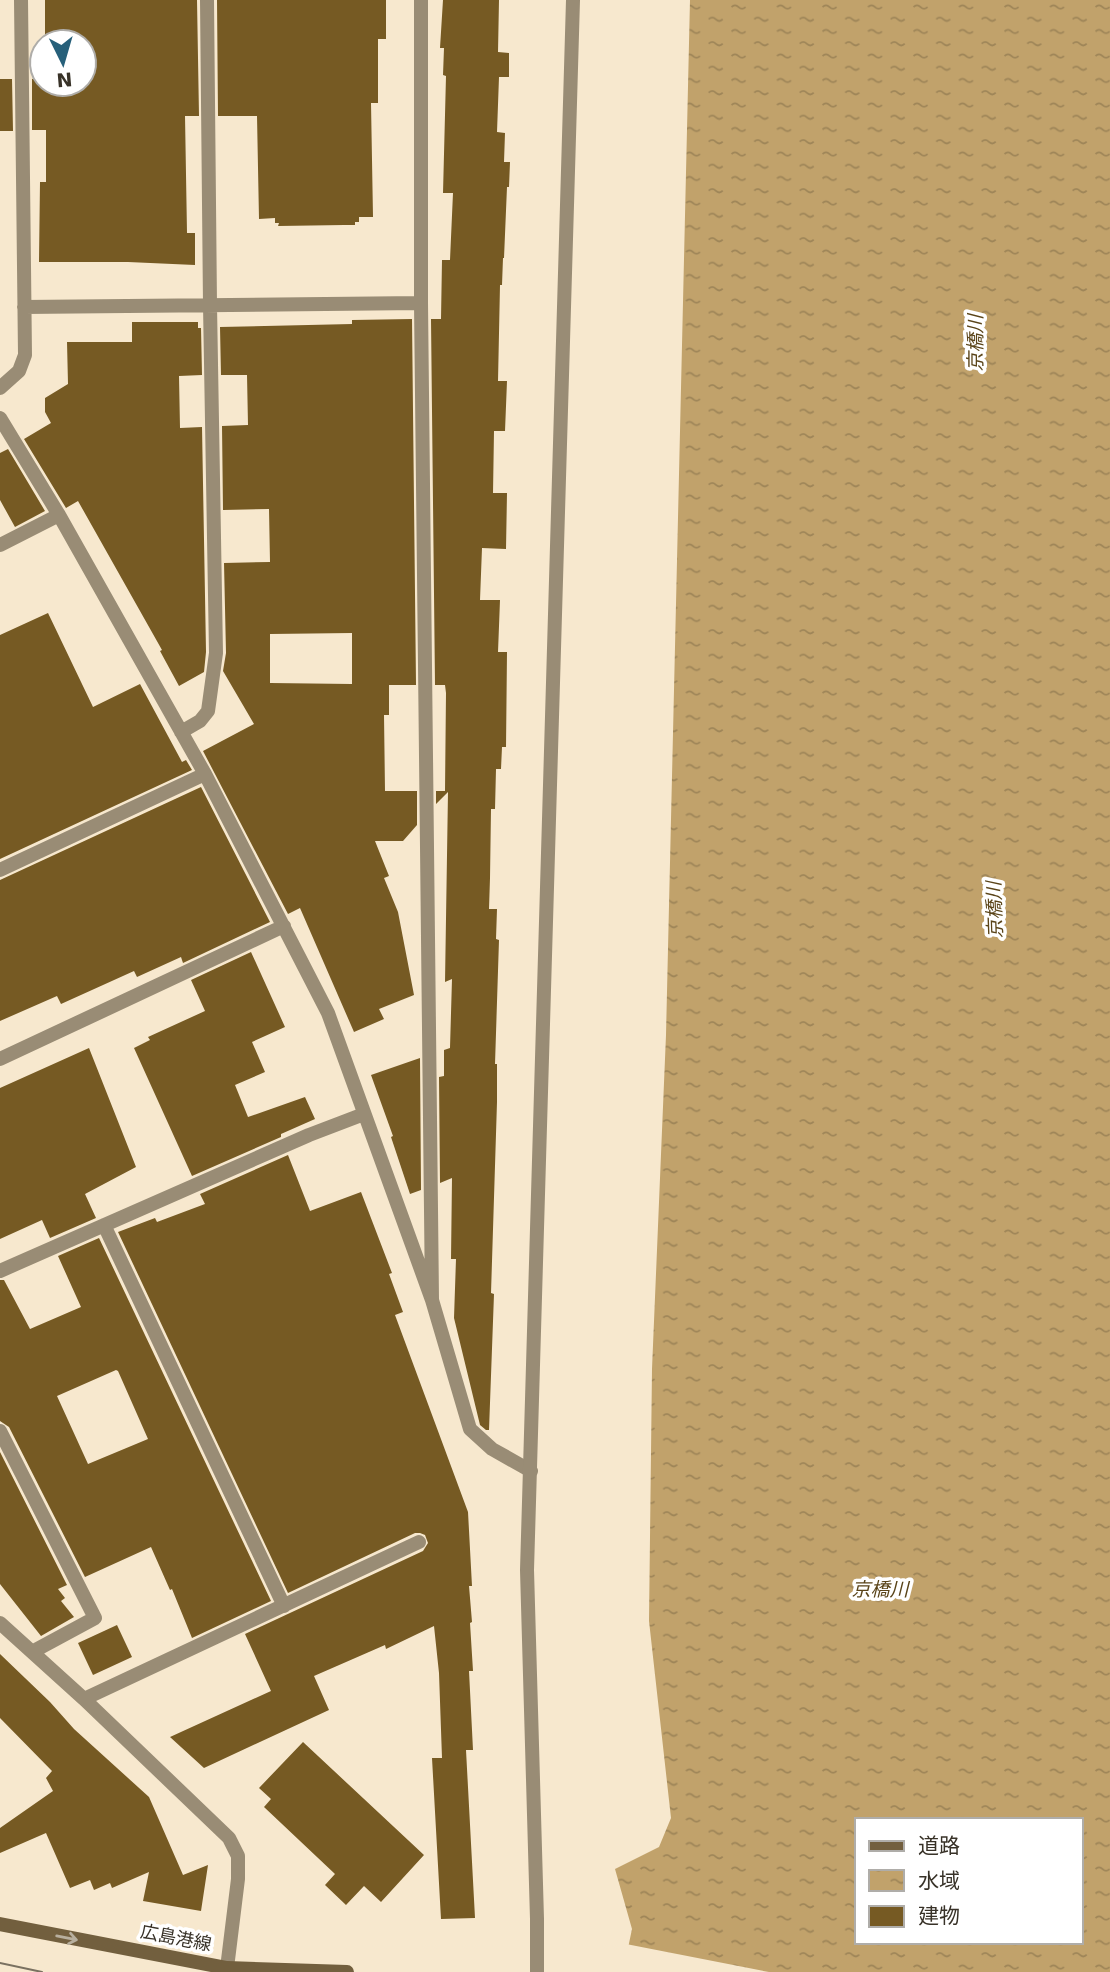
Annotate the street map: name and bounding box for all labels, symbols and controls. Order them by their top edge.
north arrow [28,28,98,98]
text: N [56,68,73,92]
water label: 京橋川 [964,313,986,372]
water label: 京橋川 [982,879,1006,939]
water label: 京橋川 [851,1578,910,1600]
legend [855,1818,1082,1944]
text: 道路 [918,1834,960,1858]
text: 水域 [918,1869,960,1893]
text: 建物 [918,1904,960,1928]
street label: 広島港線 [139,1920,213,1955]
one-way arrow [55,1931,78,1945]

